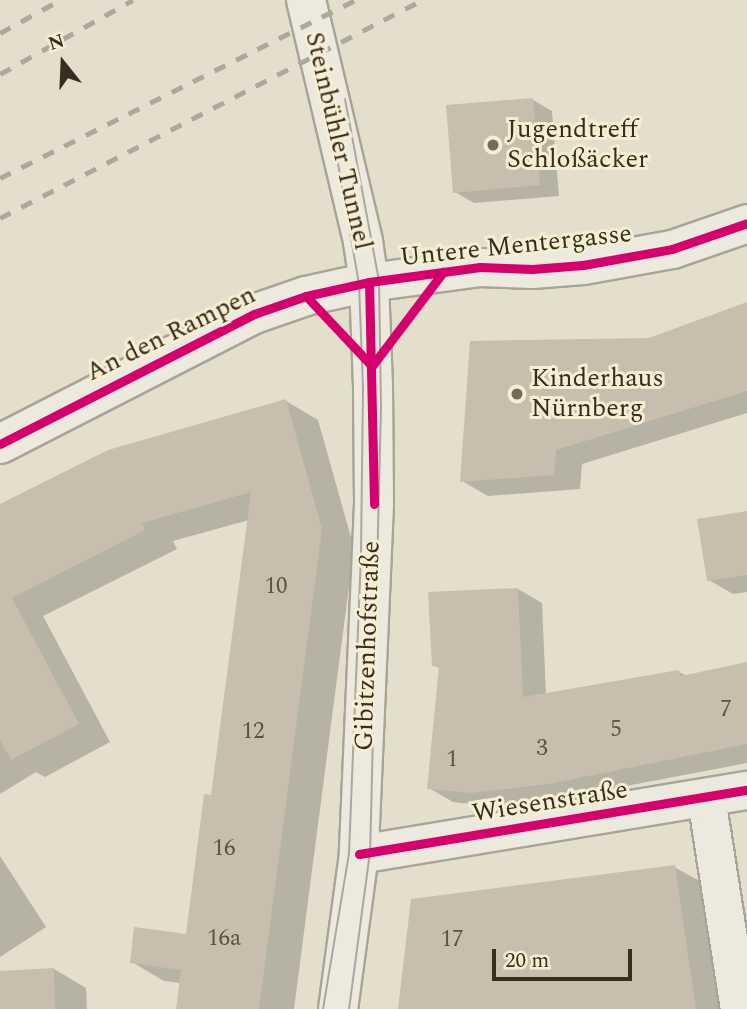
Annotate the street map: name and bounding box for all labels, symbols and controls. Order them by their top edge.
text: N [44,26,68,59]
north arrow [28,28,98,98]
street label: Steinbühler Tunnel [298,29,378,253]
place label: Jugendtreff Schloßäcker [507,114,648,176]
marker: Jugendtreff Schloßäcker [485,137,501,153]
street label: Untere Mentergasse [398,218,634,274]
street label: An den Rampen [81,279,261,389]
place label: Kinderhaus Nürnberg [531,363,664,424]
marker: Kinderhaus Nürnberg [509,386,525,402]
street label: Gibitzenhofstraße [349,540,387,752]
house number: 10 [265,573,287,601]
house number: 7 [720,696,732,724]
house number: 5 [610,716,622,744]
house number: 12 [242,718,264,746]
house number: 3 [536,735,548,763]
house number: 1 [446,746,458,774]
street label: Wiesenstraße [470,774,630,830]
house number: 16 [213,835,235,863]
house number: 16a [207,925,241,953]
house number: 17 [441,926,463,954]
scale bar [495,936,635,980]
text: 20 m [505,945,549,977]

